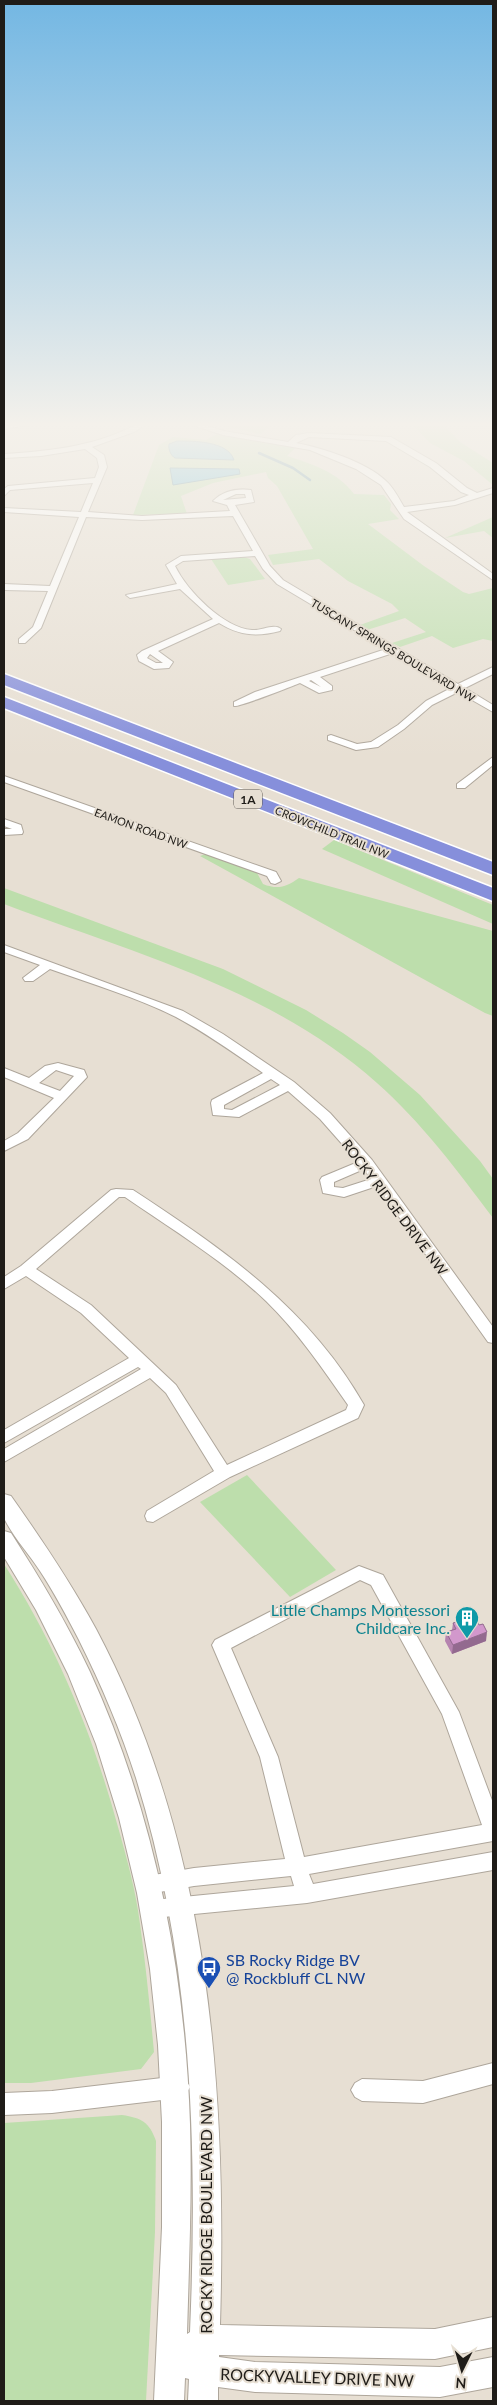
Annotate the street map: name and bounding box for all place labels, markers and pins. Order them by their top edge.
place label: Little Champs Montessori Childcare Inc. [271,1600,450,1637]
building icon: Little Champs Montessori Childcare Inc. [454,1605,480,1639]
place label: SB Rocky Ridge BV @ Rockbluff CL NW [226,1950,366,1987]
bus stop icon: SB Rocky Ridge BV @ Rockbluff CL NW [196,1955,222,1989]

